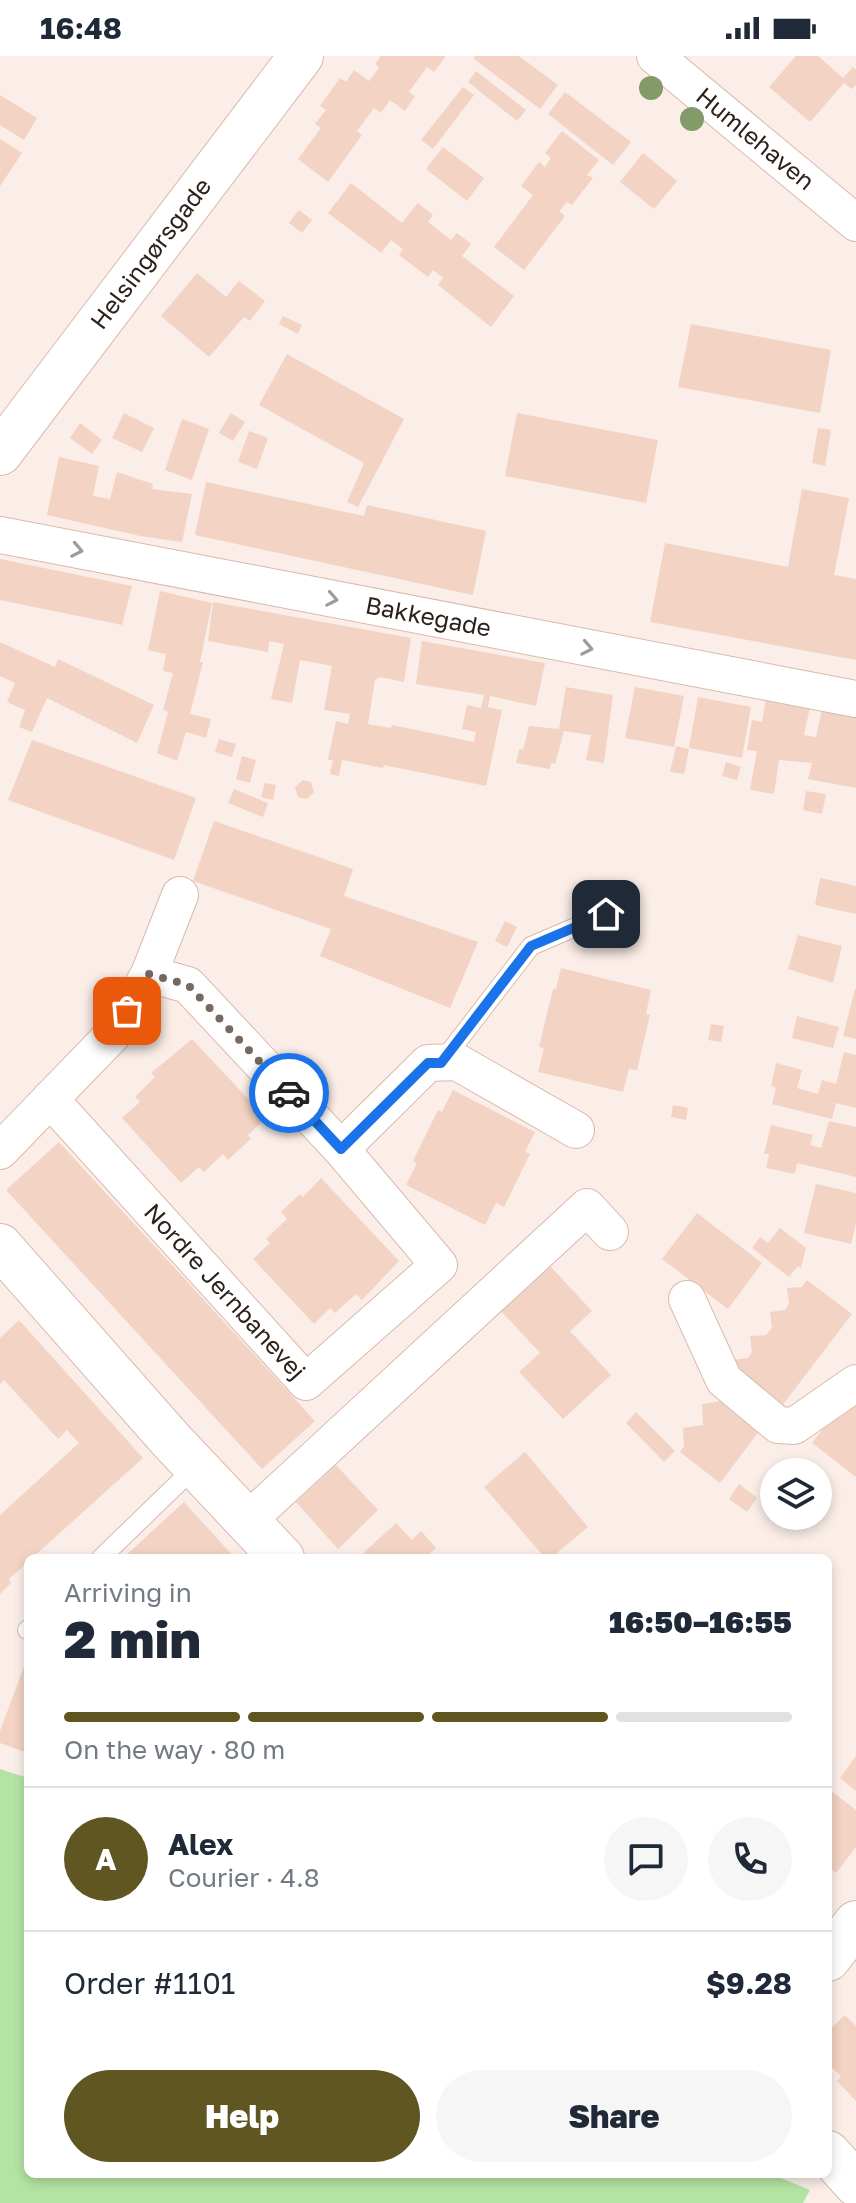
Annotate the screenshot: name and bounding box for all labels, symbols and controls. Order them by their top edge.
text: 16:48 [40,10,122,46]
street label: Humlehaven [691,80,821,195]
street label: Helsingørsgade [83,172,216,334]
one-way arrow [70,541,83,558]
street label: Bakkegade [363,589,494,642]
one-way arrow [325,590,338,607]
one-way arrow [581,638,594,655]
pin [572,880,640,948]
icon: home [584,892,628,936]
pin [93,977,161,1045]
icon: bag [105,989,149,1033]
courier [249,1053,329,1133]
icon: car [267,1071,311,1115]
street label: Nordre Jernbanevej [139,1197,312,1385]
map controls [760,1458,832,1530]
button: layers [760,1458,832,1530]
text: Arriving in [64,1577,192,1608]
text: 16:50–16:55 [609,1604,792,1640]
text: 2 min [64,1607,201,1669]
text: On the way · 80 m [64,1734,285,1765]
button: chat [604,1817,688,1901]
button: phone [708,1817,792,1901]
text: Alex [168,1826,233,1862]
text: A [95,1841,117,1877]
text: Courier · 4.8 [168,1862,320,1893]
text: Order #1101 [64,1965,235,2001]
text: $9.28 [706,1965,792,2001]
button: Help [64,2070,420,2162]
button: Share [436,2070,792,2162]

